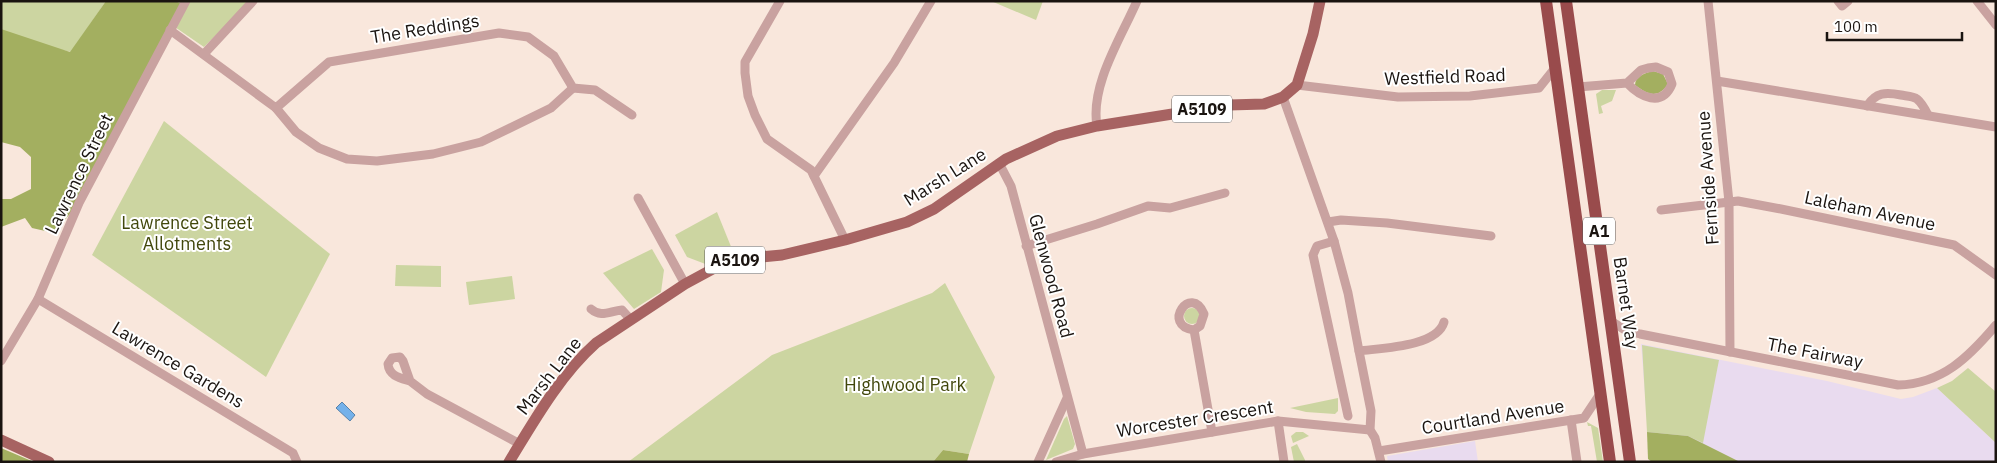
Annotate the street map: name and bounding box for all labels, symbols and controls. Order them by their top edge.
street label: The Reddings [369,9,481,48]
scale bar [1827,10,1962,42]
text: 100 m [1834,17,1878,36]
street label: Westfield Road [1384,63,1506,90]
road number: A5109 [1172,96,1232,122]
street label: Lawrence Street [39,110,118,238]
street label: Fernside Avenue [1691,110,1724,246]
street label: Marsh Lane [899,142,990,211]
street label: Laleham Avenue [1803,185,1938,236]
park label: Lawrence Street Allotments [121,211,253,255]
street label: Glenwood Road [1024,211,1079,340]
road number: A1 [1583,218,1615,245]
road number: A5109 [705,246,765,274]
street label: Barnet Way [1609,255,1644,351]
street label: Lawrence Gardens [108,316,248,413]
street label: Marsh Lane [511,332,586,419]
street label: The Fairway [1765,332,1865,373]
park label: Highwood Park [844,373,966,396]
street label: Courtland Avenue [1420,394,1566,439]
street label: Worcester Crescent [1115,395,1275,442]

